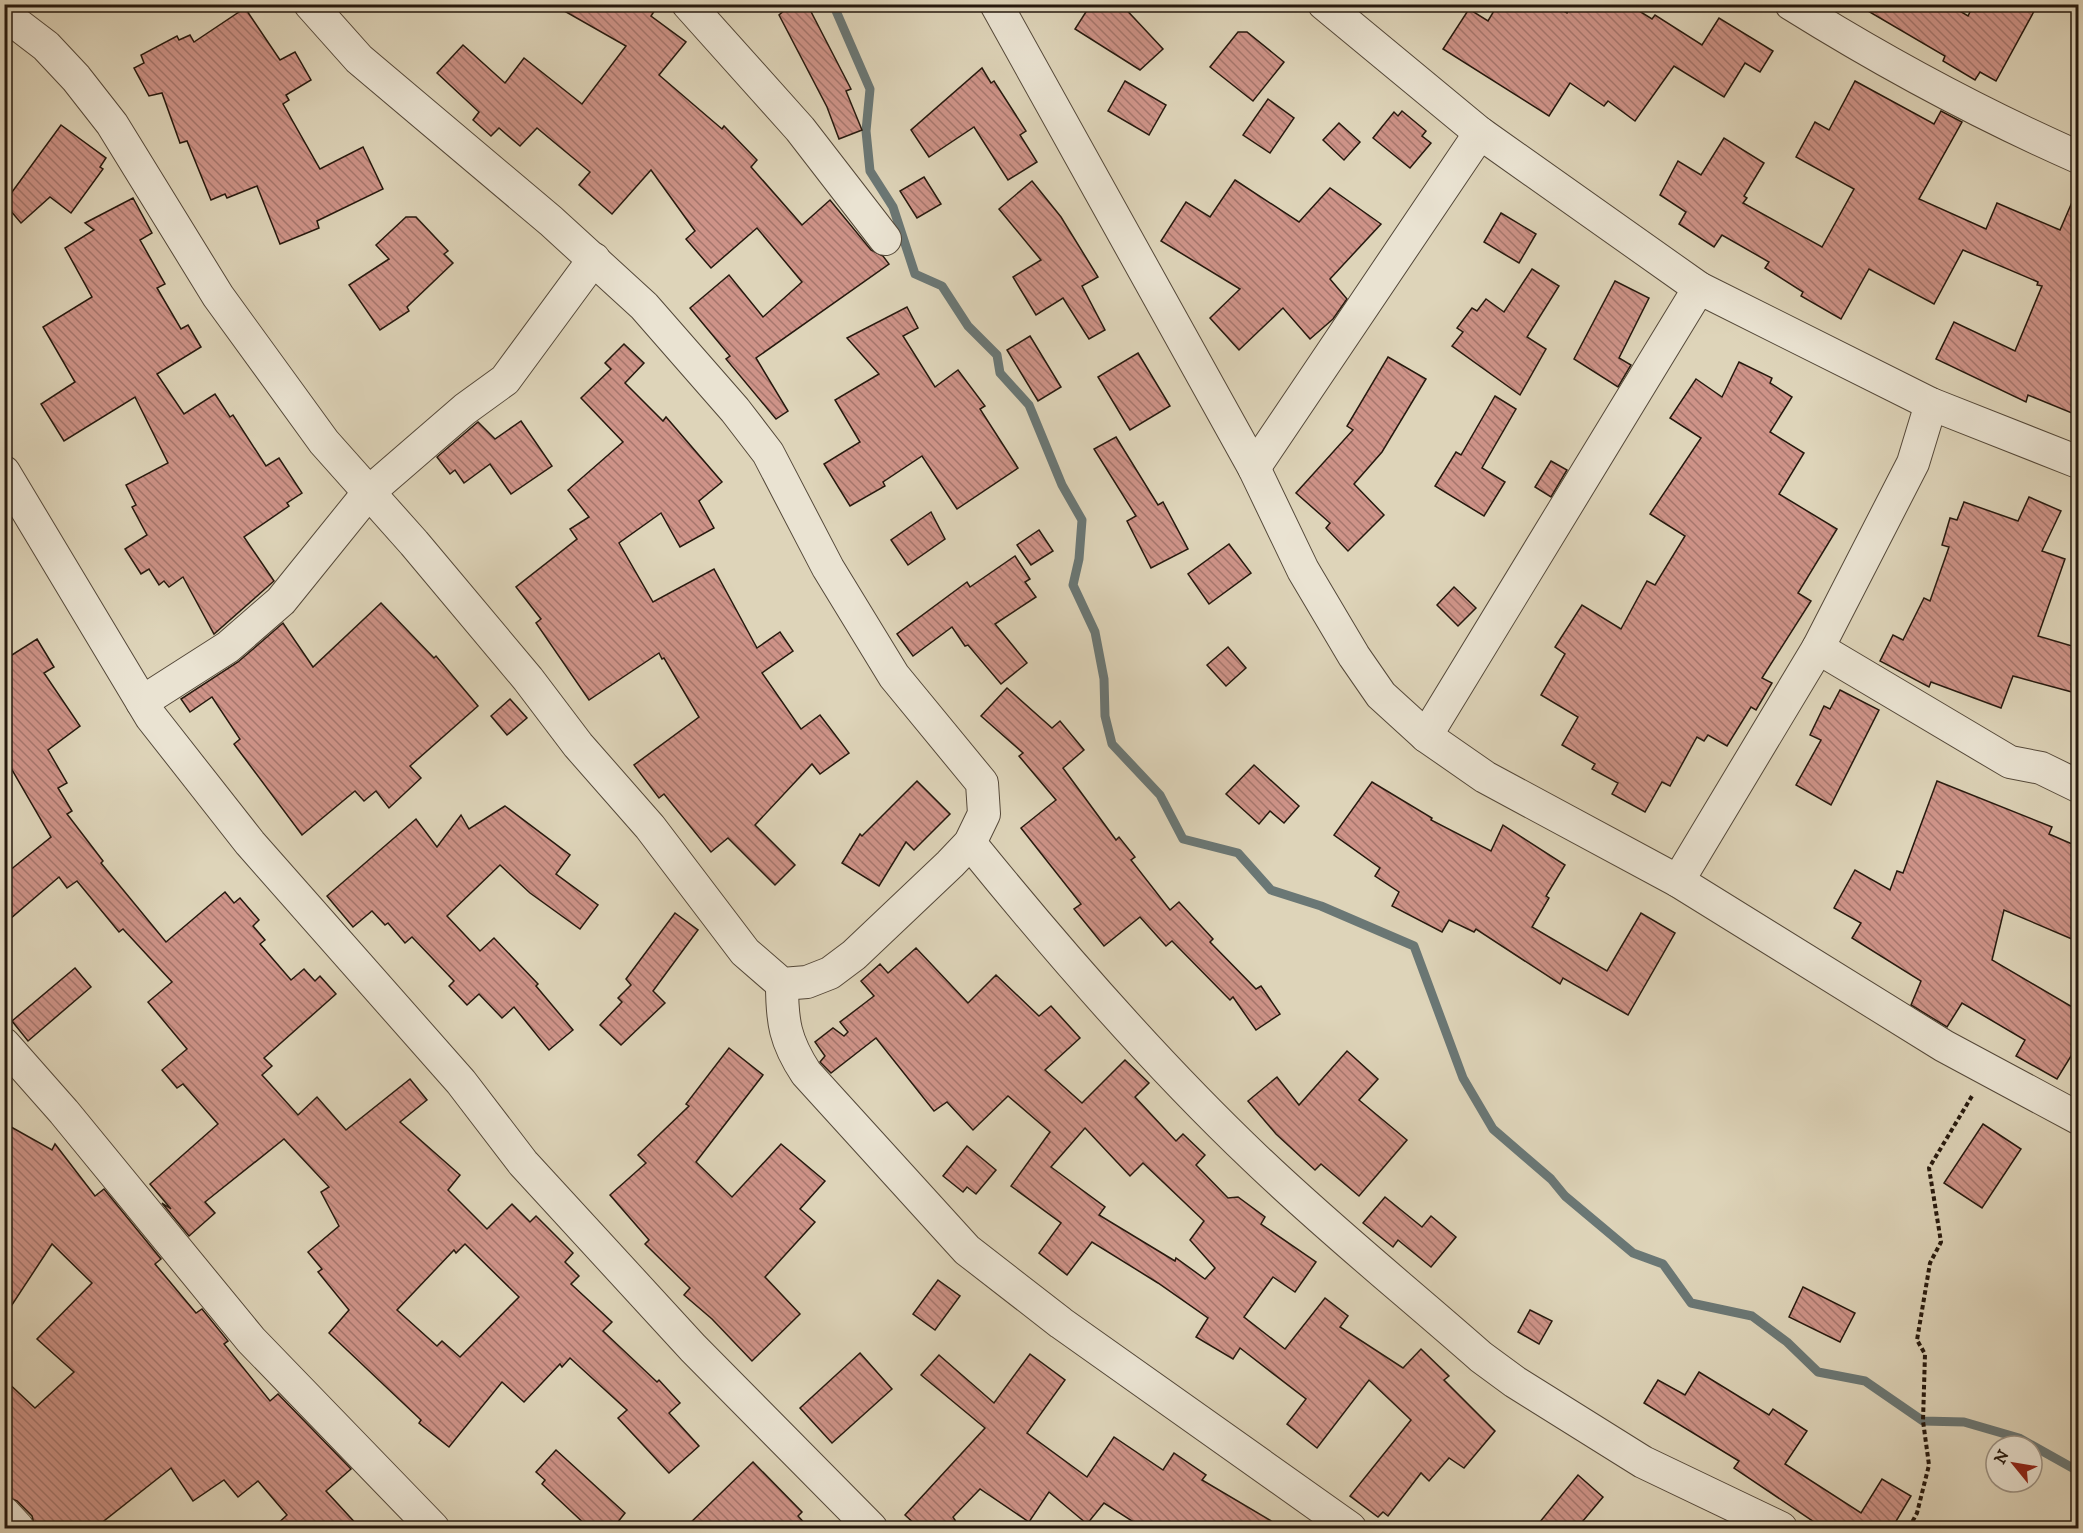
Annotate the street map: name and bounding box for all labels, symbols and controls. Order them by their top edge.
north arrow [1984,1434,2044,1494]
text: N [1990,1446,2014,1468]

